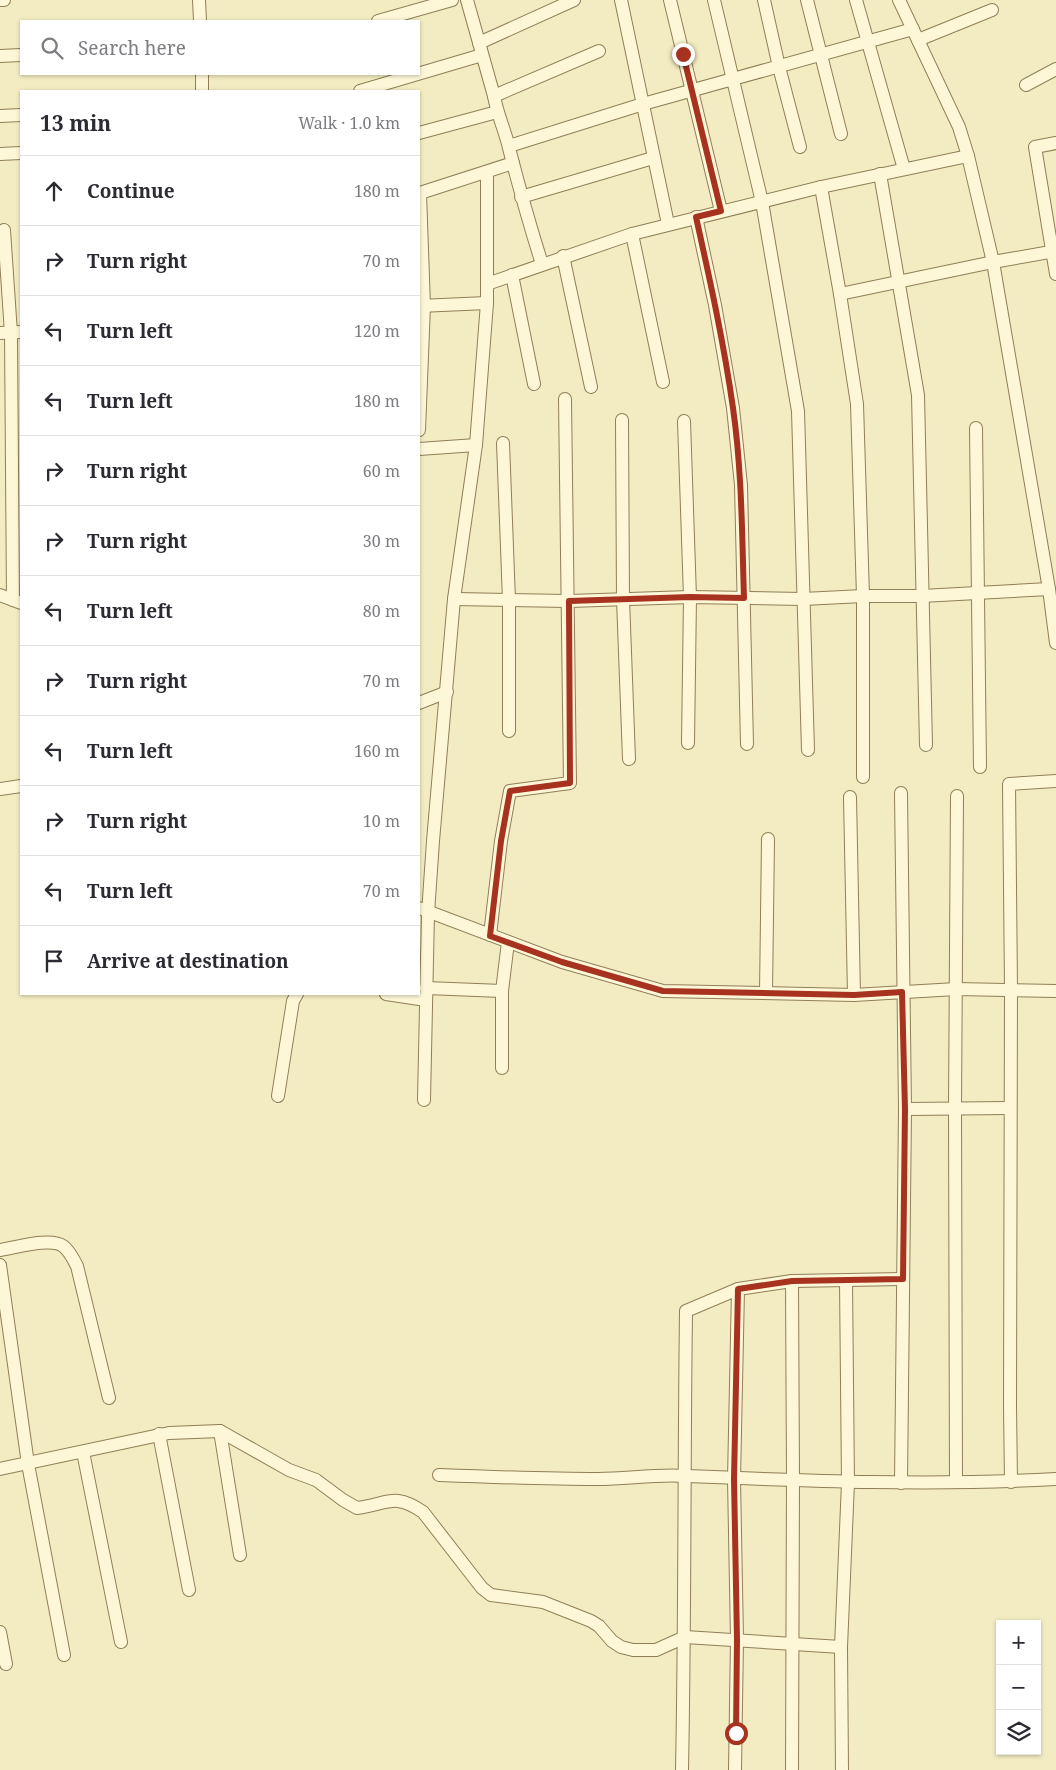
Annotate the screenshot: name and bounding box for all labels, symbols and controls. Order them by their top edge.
search box [20,20,420,75]
icon: search [38,34,66,62]
text: Search here [78,35,186,61]
route end [672,43,695,66]
text: 13 min [40,109,111,137]
text: Walk · 1.0 km [298,112,400,134]
icon: ahead [40,177,68,205]
text: Continue [87,178,175,204]
text: 180 m [354,180,400,202]
icon: right [40,247,68,275]
text: Turn right [87,248,187,274]
text: 70 m [363,250,400,272]
icon: left [40,317,68,345]
text: Turn left [87,318,173,344]
text: 120 m [354,320,400,342]
icon: left [40,387,68,415]
text: Turn left [87,388,173,414]
text: 180 m [354,390,400,412]
icon: right [40,457,68,485]
text: Turn right [87,458,187,484]
text: 60 m [363,460,400,482]
icon: right [40,527,68,555]
text: Turn right [87,528,187,554]
text: 30 m [363,530,400,552]
icon: left [40,597,68,625]
text: Turn left [87,598,173,624]
text: 80 m [363,600,400,622]
icon: right [40,667,68,695]
text: Turn right [87,668,187,694]
text: 70 m [363,670,400,692]
icon: left [40,737,68,765]
text: Turn left [87,738,173,764]
text: 160 m [354,740,400,762]
icon: right [40,807,68,835]
text: Turn right [87,808,187,834]
text: 10 m [363,810,400,832]
icon: left [40,877,68,905]
text: Turn left [87,878,173,904]
text: 70 m [363,880,400,902]
icon: arrive [40,947,68,975]
text: Arrive at destination [87,948,289,974]
map controls [996,1620,1041,1755]
button: + [996,1620,1041,1665]
button: − [996,1665,1041,1710]
button: layers [996,1710,1041,1755]
route start [725,1722,748,1745]

